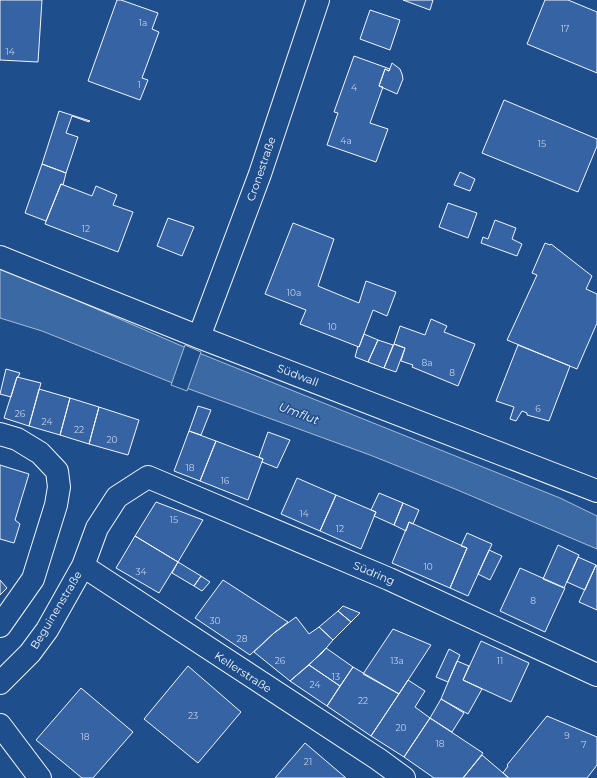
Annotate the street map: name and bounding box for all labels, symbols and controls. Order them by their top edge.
house number: 1a [139,17,147,28]
house number: 17 [561,23,569,34]
house number: 14 [5,46,15,57]
house number: 1 [137,79,141,90]
house number: 4 [351,82,357,93]
street label: Cronestraße [243,135,279,203]
house number: 4a [340,135,352,146]
house number: 15 [538,138,546,149]
house number: 12 [82,223,90,234]
house number: 10a [287,287,301,298]
house number: 10 [327,321,337,332]
house number: 8a [421,357,433,368]
street label: Südwall [275,361,321,389]
house number: 8 [449,367,455,378]
water label: Umflut [277,398,321,428]
house number: 6 [535,403,541,414]
house number: 26 [15,408,26,419]
house number: 24 [42,416,52,427]
house number: 22 [74,424,84,435]
house number: 20 [106,434,118,445]
house number: 18 [186,462,195,473]
house number: 16 [221,475,230,486]
house number: 14 [299,508,309,519]
house number: 15 [170,514,178,525]
house number: 12 [336,523,344,534]
street label: Südring [351,558,397,588]
house number: 10 [423,561,433,572]
house number: 34 [135,566,147,577]
street label: Beguinenstraße [27,568,85,652]
house number: 8 [530,595,536,606]
house number: 30 [209,615,221,626]
house number: 28 [237,633,248,644]
street label: Kellerstraße [212,648,275,696]
house number: 26 [275,655,286,666]
house number: 13a [390,655,404,666]
house number: 11 [497,655,503,666]
house number: 13 [332,671,340,682]
house number: 24 [310,679,320,690]
house number: 22 [358,695,368,706]
house number: 23 [188,710,198,721]
house number: 20 [395,722,407,733]
house number: 9 [564,730,570,741]
house number: 18 [81,731,90,742]
house number: 18 [436,738,445,749]
house number: 7 [581,739,587,750]
house number: 21 [304,756,312,767]

